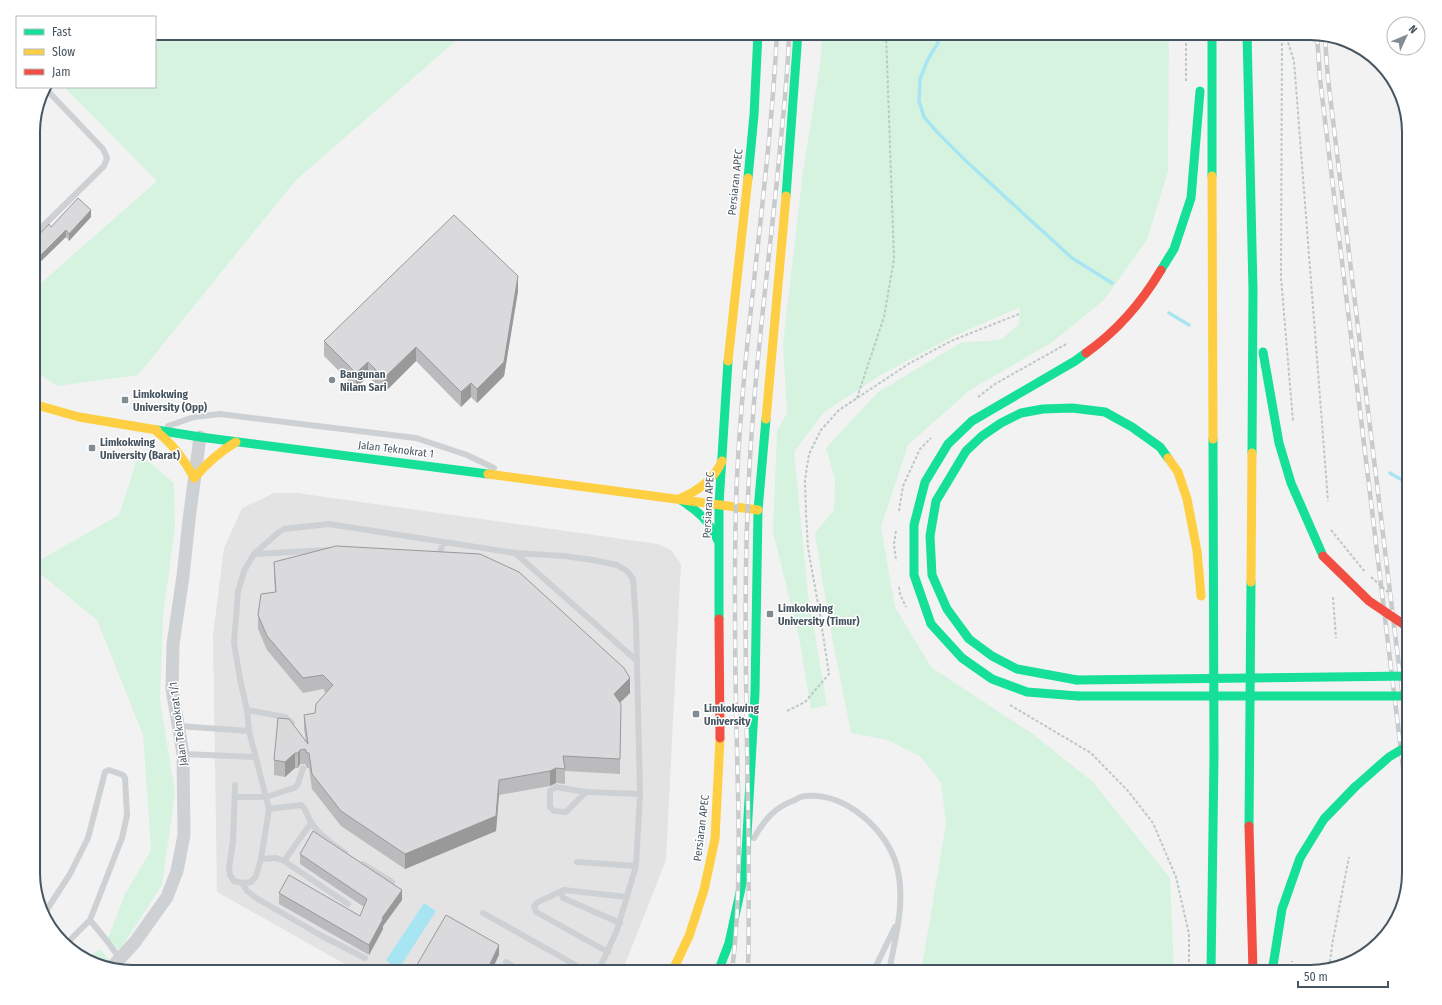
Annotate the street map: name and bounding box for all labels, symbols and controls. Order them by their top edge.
legend [16,16,156,88]
north arrow [1386,16,1426,56]
text: N [1406,23,1420,36]
text: Fast [52,25,71,39]
text: Slow [52,45,75,59]
text: Jam [52,65,70,79]
street label: Persiaran APEC [726,148,745,216]
place label: Bangunan Nilam Sari [340,368,387,394]
marker: Bangunan Nilam Sari [327,375,337,385]
place label: Limkokwing University (Opp) [133,388,208,414]
marker: Limkokwing University (Opp) [120,395,130,405]
place label: Limkokwing University (Barat) [100,436,181,462]
street label: Jalan Teknokrat 1 [357,438,434,461]
marker: Limkokwing University (Barat) [87,443,97,453]
street label: Persiaran APEC [700,471,717,539]
place label: Limkokwing University (Timur) [778,602,860,628]
marker: Limkokwing University (Timur) [765,609,775,619]
street label: Jalan Teknokrat 1/1 [167,681,190,767]
place label: Limkokwing University [704,702,759,728]
marker: Limkokwing University [691,709,701,719]
street label: Persiaran APEC [691,794,712,862]
scale bar [1298,963,1388,989]
text: 50 m [1304,970,1328,984]

